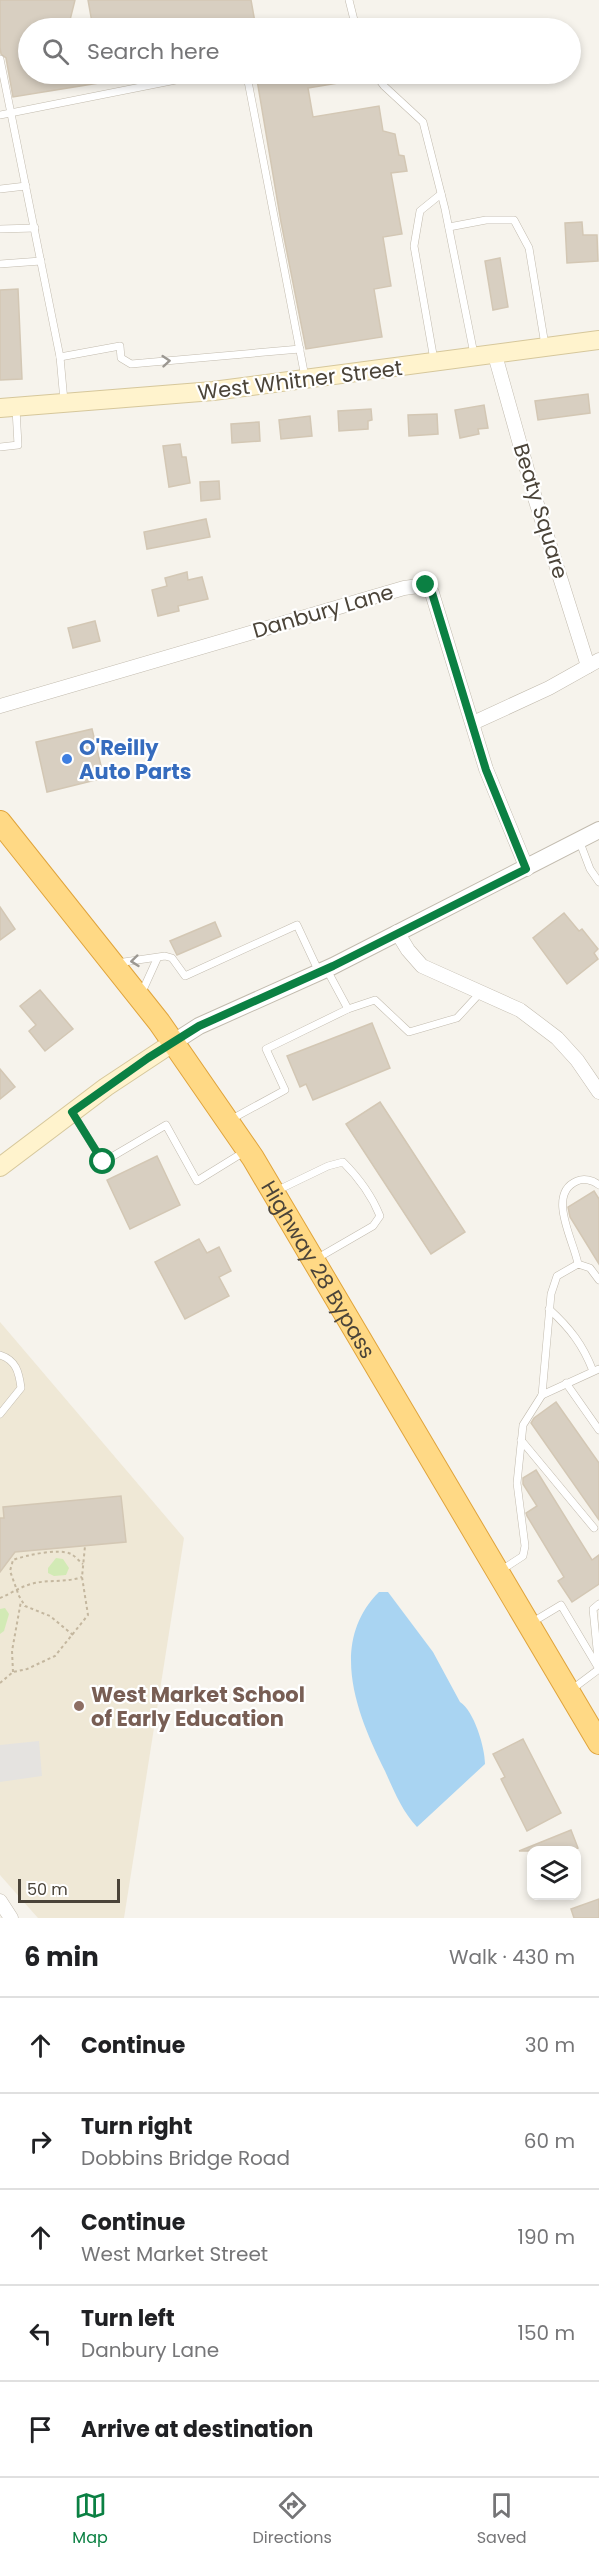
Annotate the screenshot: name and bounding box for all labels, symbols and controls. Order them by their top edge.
search box [18,18,581,84]
icon: search [39,35,72,68]
text: Search here [87,36,220,67]
street label: West Whitner Street [196,353,404,407]
one-way arrow [162,355,171,368]
street label: Beaty Square [507,440,575,582]
route end [412,571,438,597]
street label: Danbury Lane [249,577,397,645]
place label: O'Reilly Auto Parts [79,733,192,786]
marker: O'Reilly Auto Parts [60,752,74,766]
one-way arrow [130,954,139,967]
route start [89,1148,115,1174]
street label: Highway 28 Bypass [255,1175,383,1364]
place label: West Market School of Early Education [91,1680,305,1733]
marker: West Market School of Early Education [72,1699,86,1713]
map controls [527,1846,581,1900]
button: layers [527,1846,581,1900]
scale bar [18,1876,120,1904]
text: 50 m [27,1878,68,1901]
text: 6 min [24,1939,99,1975]
text: Walk · 430 m [449,1943,575,1971]
icon: ahead [24,2029,57,2062]
text: Continue [81,2030,185,2061]
text: 30 m [525,2031,575,2059]
text: Turn right [81,2111,192,2142]
icon: right [24,2125,57,2158]
text: 60 m [524,2127,575,2155]
text: Dobbins Bridge Road [81,2144,290,2172]
text: Continue [81,2207,185,2238]
icon: ahead [24,2221,57,2254]
text: 190 m [518,2223,575,2251]
text: West Market Street [81,2240,268,2268]
text: Turn left [81,2303,175,2334]
icon: left [24,2317,57,2350]
text: 150 m [518,2319,575,2347]
text: Danbury Lane [81,2336,219,2364]
icon: arrive [24,2413,57,2446]
text: Arrive at destination [81,2414,313,2445]
tab: Map [72,2489,108,2550]
tab: Directions [253,2489,332,2550]
tab: Saved [477,2489,527,2550]

